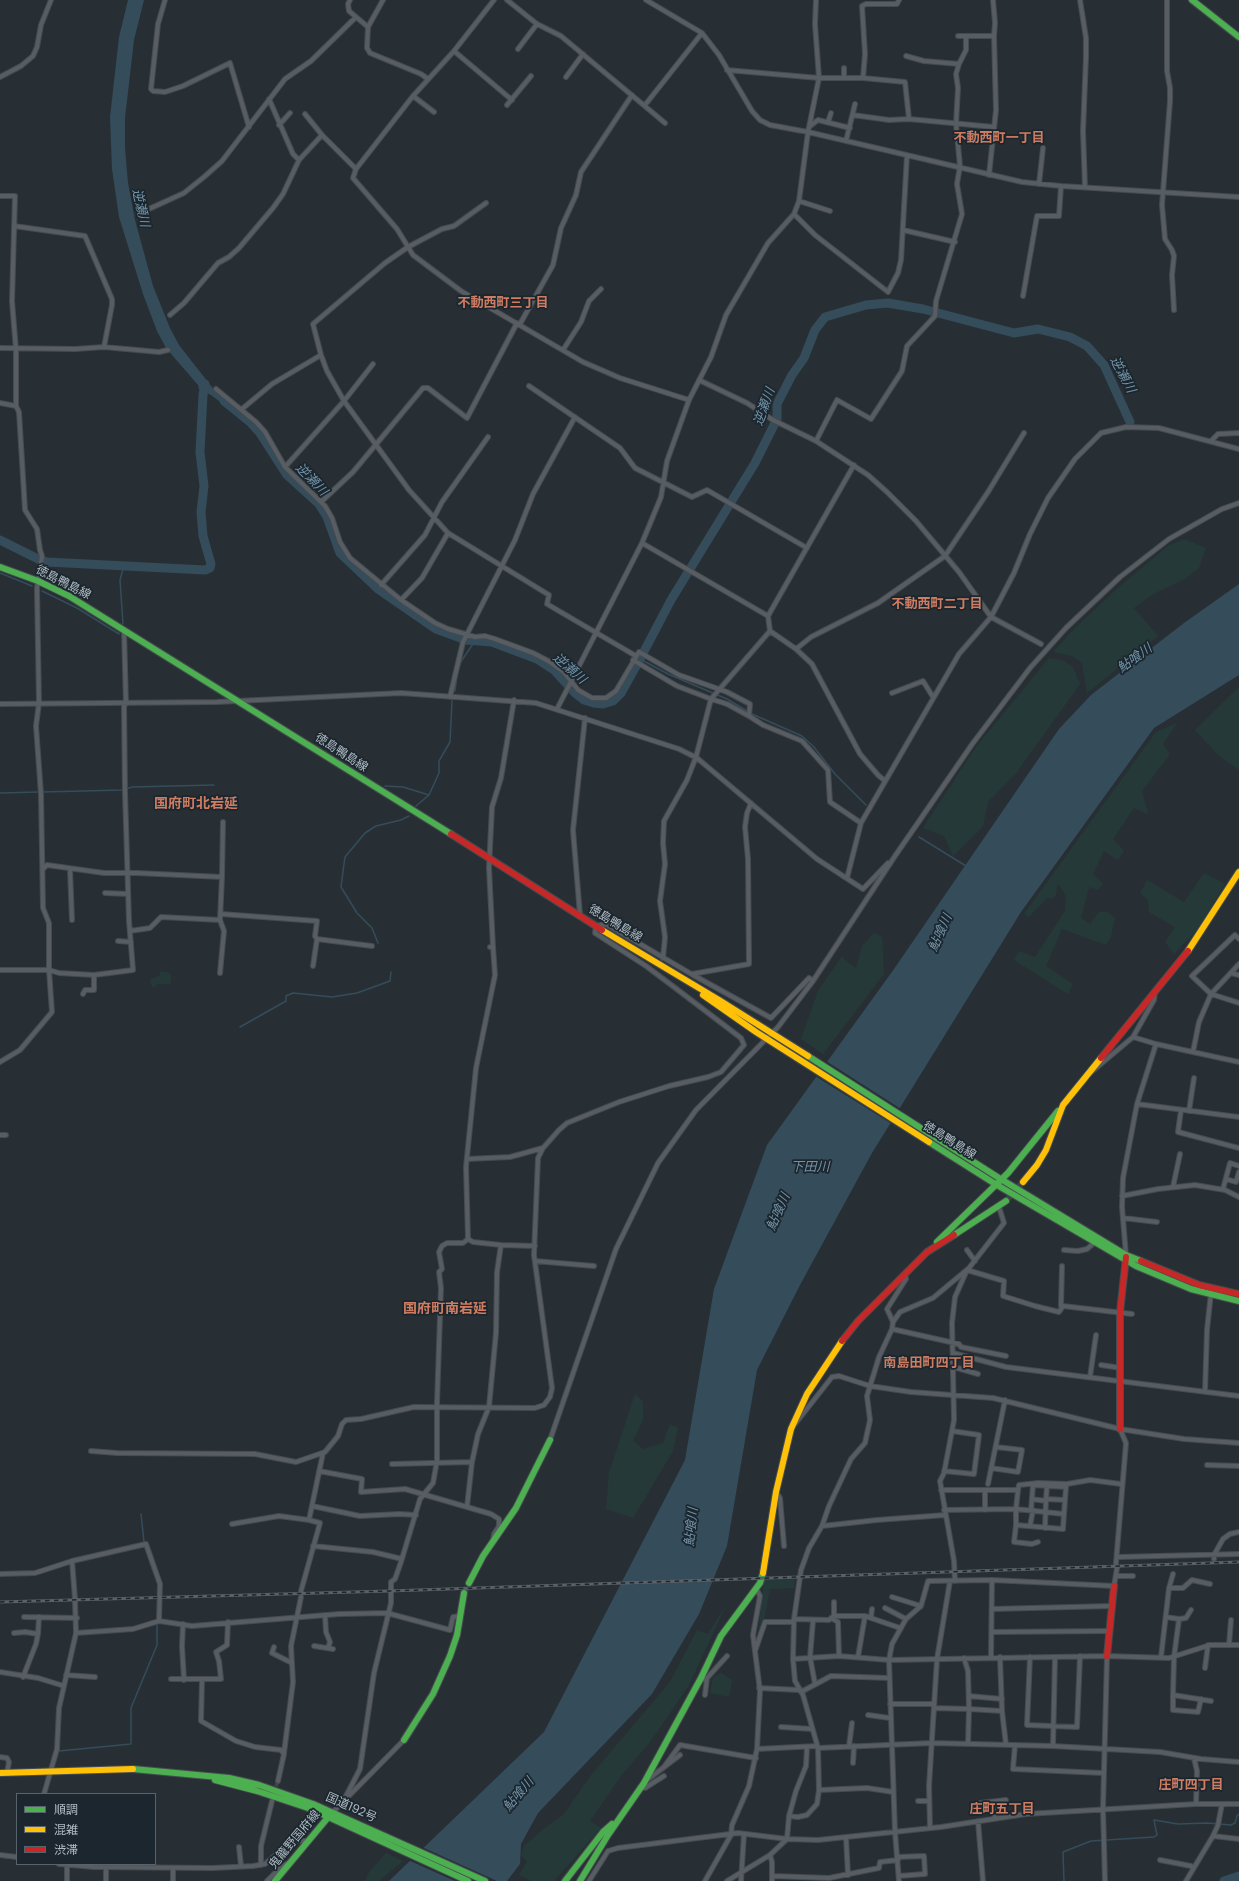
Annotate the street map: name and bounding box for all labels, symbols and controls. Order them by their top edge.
district label: 不動西町一丁目 [954,131,1044,147]
water label: 逆瀬川 [128,187,152,229]
district label: 不動西町三丁目 [458,296,548,312]
water label: 逆瀬川 [1106,354,1138,396]
water label: 逆瀬川 [751,386,779,428]
water label: 逆瀬川 [292,461,330,499]
street label: 徳島鴨島線 [33,563,93,603]
district label: 不動西町二丁目 [892,597,982,613]
water label: 鮎喰川 [1115,641,1155,677]
water label: 逆瀬川 [549,650,589,688]
street label: 徳島鴨島線 [312,731,370,775]
district label: 国府町北岩延 [154,796,238,812]
street label: 徳島鴨島線 [586,902,644,946]
water label: 鮎喰川 [926,912,956,954]
street label: 徳島鴨島線 [920,1119,978,1163]
water label: 下田川 [791,1160,829,1176]
water label: 鮎喰川 [764,1191,794,1233]
district label: 国府町南岩延 [403,1301,487,1317]
district label: 南島田町四丁目 [884,1356,974,1372]
water label: 鮎喰川 [682,1507,702,1547]
water label: 鮎喰川 [500,1775,538,1815]
district label: 庄町四丁目 [1159,1778,1223,1794]
street label: 国道192号 [323,1790,379,1826]
legend [16,1793,156,1865]
text: 順調 [54,1801,78,1818]
district label: 庄町五丁目 [970,1802,1034,1818]
street label: 鬼籠野国府線 [266,1808,324,1872]
text: 混雑 [54,1821,78,1838]
text: 渋滞 [54,1841,78,1858]

